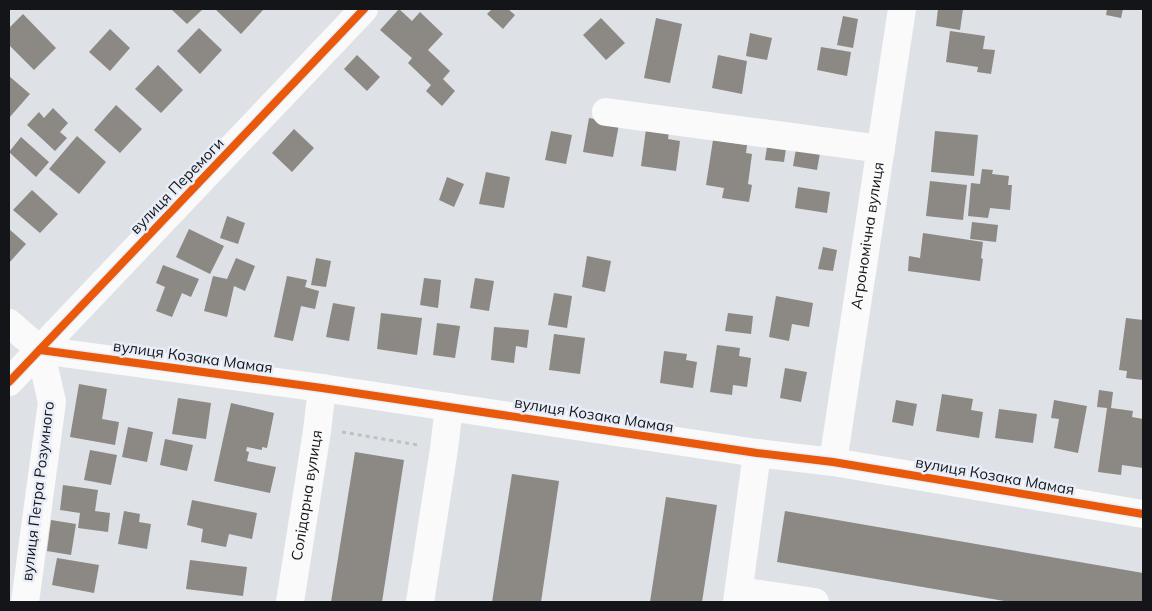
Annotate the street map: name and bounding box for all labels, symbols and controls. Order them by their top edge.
street label: вулиця Перемоги [126,133,227,238]
street label: Агрономічна вулиця [846,161,888,311]
street label: вулиця Козака Мамая [112,336,274,377]
street label: вулиця Козака Мамая [513,393,675,436]
street label: вулиця Петра Розумного [17,400,58,582]
street label: Солідарна вулиця [287,429,326,562]
street label: вулиця Козака Мамая [914,452,1076,499]

